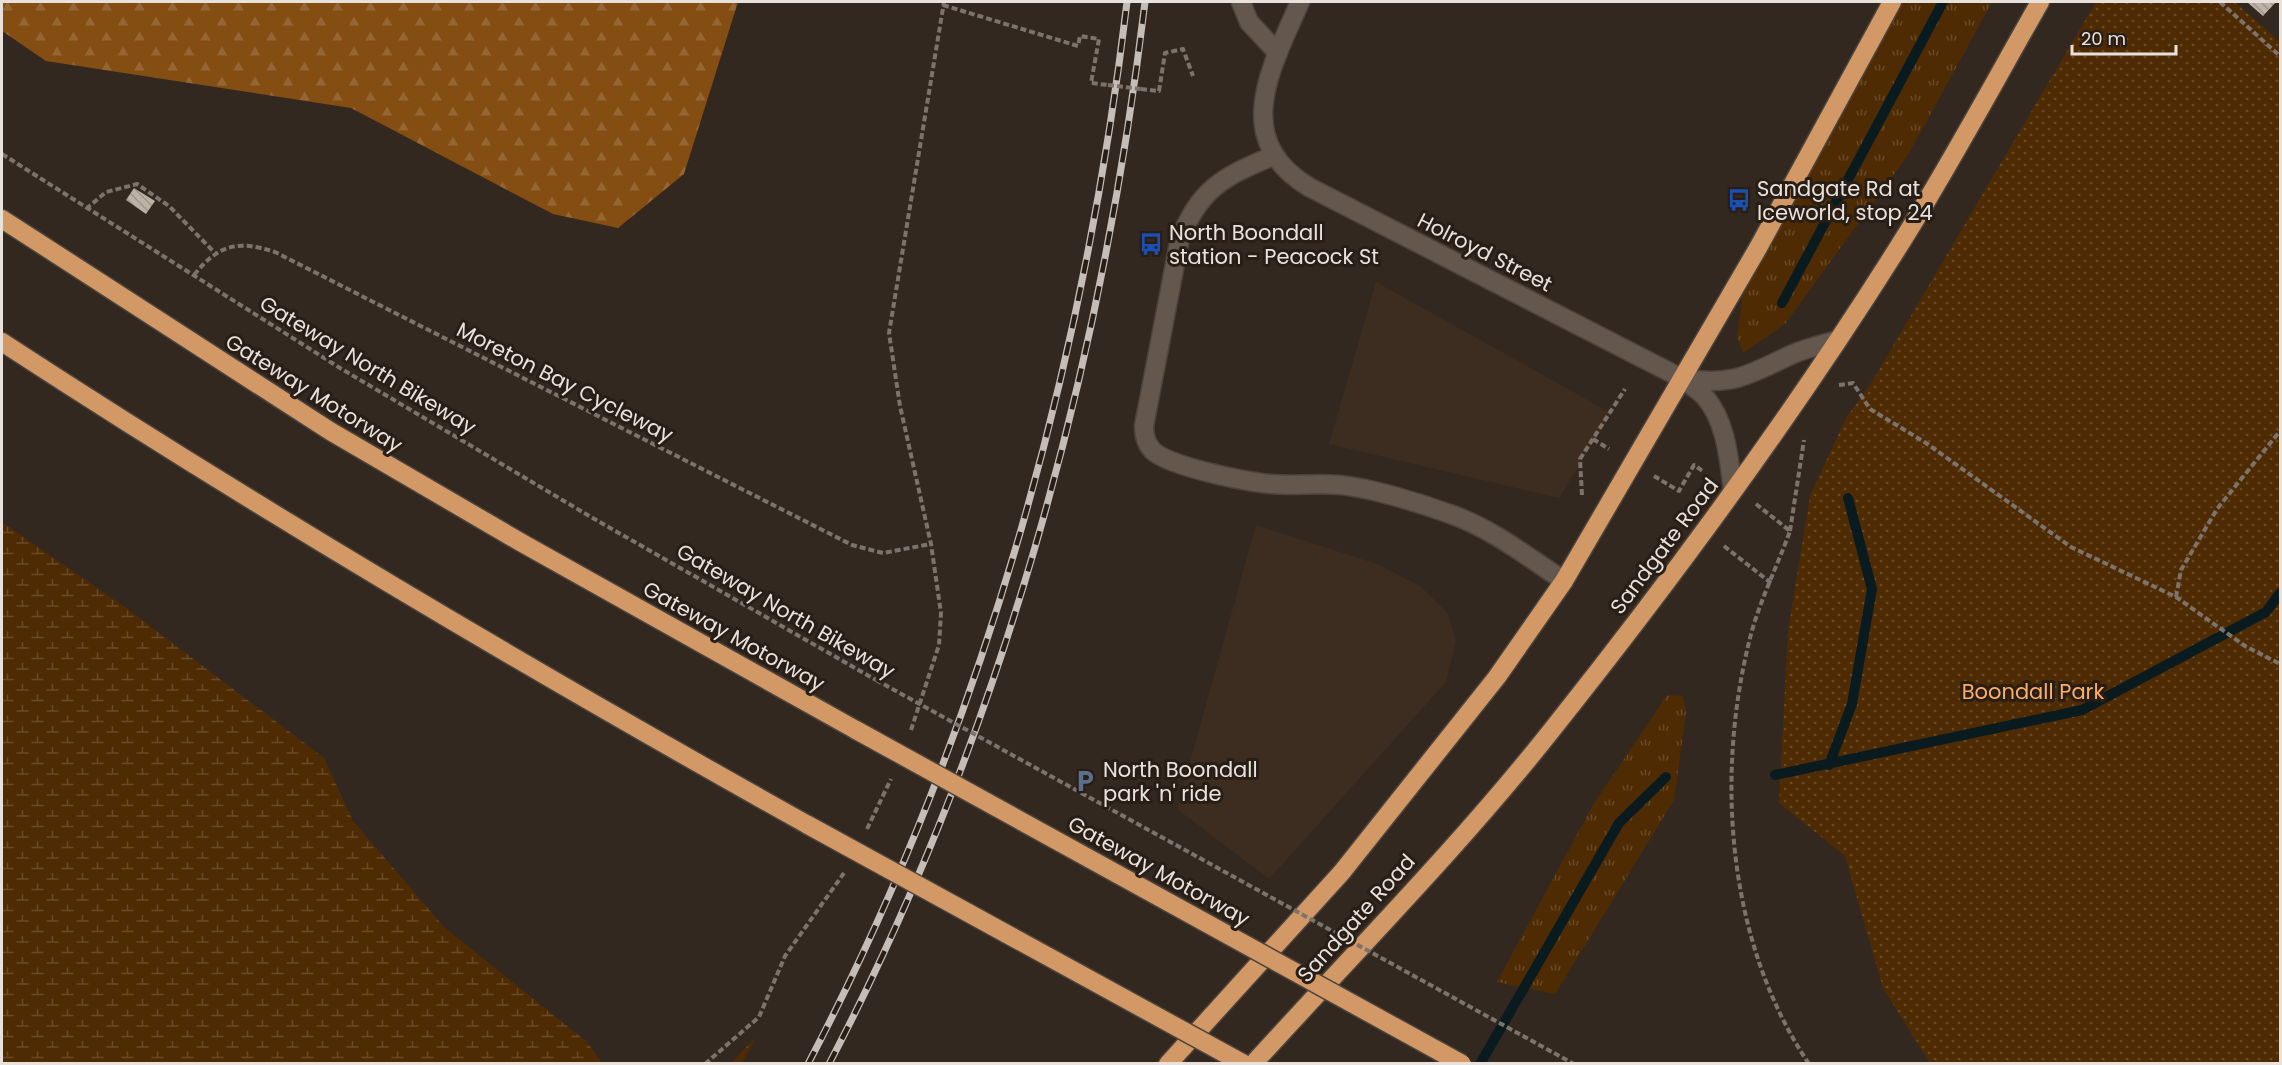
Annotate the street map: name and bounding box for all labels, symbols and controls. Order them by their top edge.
scale bar [2072,18,2176,56]
text: 20 m [2081,26,2126,51]
place label: Sandgate Rd at Iceworld, stop 24 [1757,174,1933,227]
bus stop icon: Sandgate Rd at Iceworld, stop 24 [1726,187,1752,213]
street label: Holroyd Street [1413,206,1557,298]
place label: North Boondall station - Peacock St [1169,218,1379,271]
bus stop icon: North Boondall station - Peacock St [1138,231,1164,257]
street label: Gateway North Bikeway [254,289,482,441]
street label: Moreton Bay Cycleway [452,315,678,449]
street label: Gateway Motorway [220,327,408,459]
street label: Sandgate Road [1603,472,1725,620]
street label: Gateway North Bikeway [671,536,901,686]
street label: Gateway Motorway [638,574,830,698]
park label: Boondall Park [1962,677,2104,706]
place label: North Boondall park 'n' ride [1103,755,1258,808]
parking icon: North Boondall park 'n' ride [1072,768,1098,794]
street label: Gateway Motorway [1063,809,1255,933]
street label: Sandgate Road [1291,848,1421,988]

